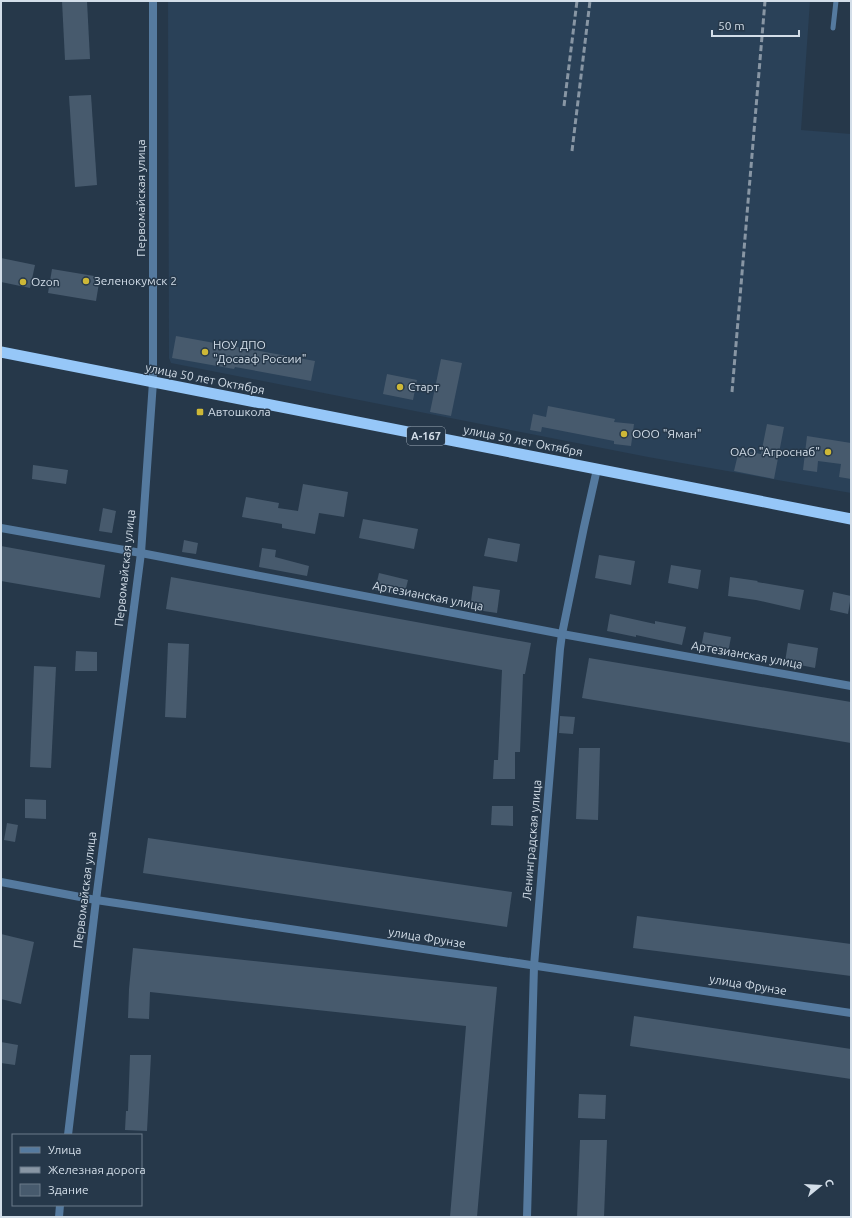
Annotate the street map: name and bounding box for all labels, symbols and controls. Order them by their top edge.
scale bar [712,12,799,38]
text: 50 m [718,19,745,32]
street label: Первомайская улица [134,139,147,257]
place label: Зеленокумск 2 [94,274,177,287]
place label: Ozon [31,275,60,288]
marker: Зеленокумск 2 [81,276,91,286]
marker: Ozon [18,277,28,287]
place label: НОУ ДПО "Досааф России" [213,338,307,365]
marker: НОУ ДПО "Досааф России" [200,347,210,357]
street label: улица 50 лет Октября [144,361,266,396]
place label: Старт [408,380,440,393]
marker: Старт [395,382,405,392]
place label: Автошкола [208,405,271,418]
marker: Автошкола [195,407,205,417]
street label: улица 50 лет Октября [462,423,584,458]
road number: А-167 [407,427,445,445]
place label: ООО "Яман" [632,427,702,440]
marker: ООО "Яман" [619,429,629,439]
place label: ОАО "Агроснаб" [730,445,820,458]
marker: ОАО "Агроснаб" [823,447,833,457]
street label: Первомайская улица [112,509,137,627]
street label: Артезианская улица [372,578,485,613]
street label: Артезианская улица [690,638,804,671]
street label: Ленинградская улица [520,779,543,901]
street label: Первомайская улица [71,831,98,949]
street label: улица Фрунзе [387,925,467,950]
street label: улица Фрунзе [708,972,788,997]
legend [12,1134,142,1206]
text: Улица [48,1143,81,1156]
text: Железная дорога [48,1163,146,1176]
north arrow [800,1166,840,1206]
text: С [823,1178,836,1188]
text: Здание [48,1183,89,1196]

